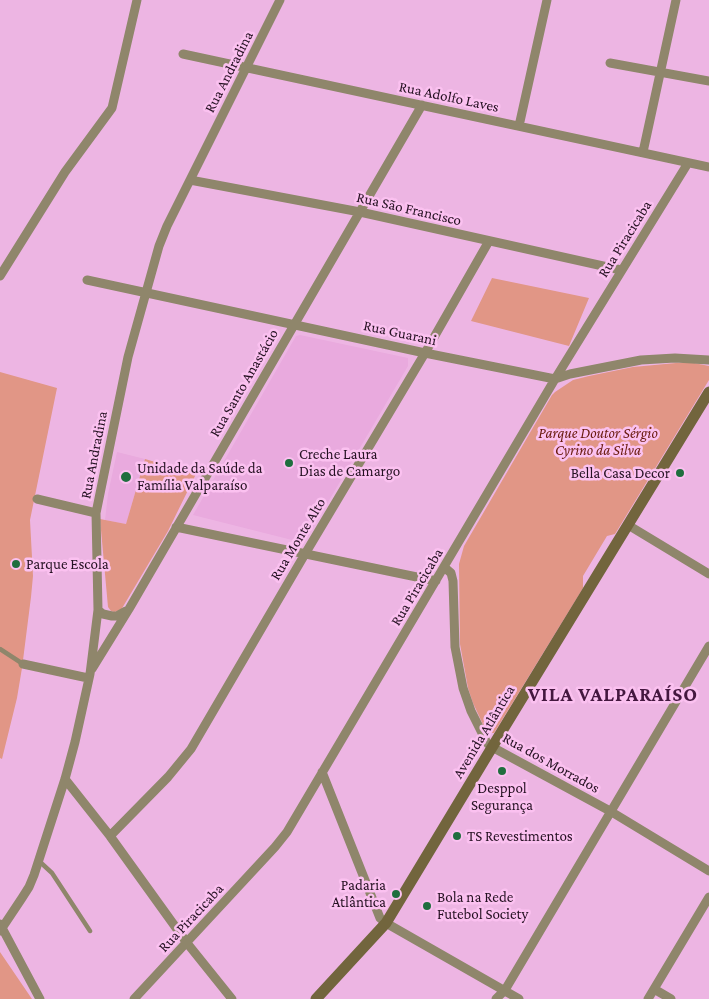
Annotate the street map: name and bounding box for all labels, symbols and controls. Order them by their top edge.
street label: Rua Andradina [201,28,257,116]
street label: Rua Adolfo Laves [397,78,501,116]
street label: Rua São Francisco [355,188,463,230]
street label: Rua Piracicaba [594,197,656,281]
street label: Rua Guarani [362,316,438,350]
street label: Rua Santo Anastácio [206,326,282,440]
street label: Rua Andradina [77,410,111,500]
park label: Parque Doutor Sérgio Cyrino da Silva [538,424,658,459]
place label: Creche Laura Dias de Camargo [299,445,400,480]
marker: Creche Laura Dias de Camargo [283,457,295,469]
place label: Unidade da Saúde da Família Valparaíso [137,459,263,494]
place label: Bella Casa Decor [571,464,670,482]
marker: Bella Casa Decor [674,467,686,479]
marker: Unidade da Saúde da Família Valparaíso [119,470,133,484]
street label: Rua Monte Alto [266,495,330,583]
street label: Rua Piracicaba [387,545,447,629]
place label: Parque Escola [26,555,109,573]
marker: Parque Escola [10,558,22,570]
street label: Avenida Atlântica [449,682,519,782]
district label: VILA VALPARAÍSO [526,683,700,707]
street label: Rua dos Morrados [499,729,603,797]
marker: Desppol Segurança [496,765,508,777]
place label: Desppol Segurança [471,779,533,814]
place label: TS Revestimentos [467,827,573,845]
marker: TS Revestimentos [451,830,463,842]
place label: Padaria Atlântica [332,876,386,911]
street label: Rua Piracicaba [155,880,227,956]
marker: Padaria Atlântica [390,888,402,900]
place label: Bola na Rede Futebol Society [437,888,528,923]
marker: Bola na Rede Futebol Society [421,900,433,912]

